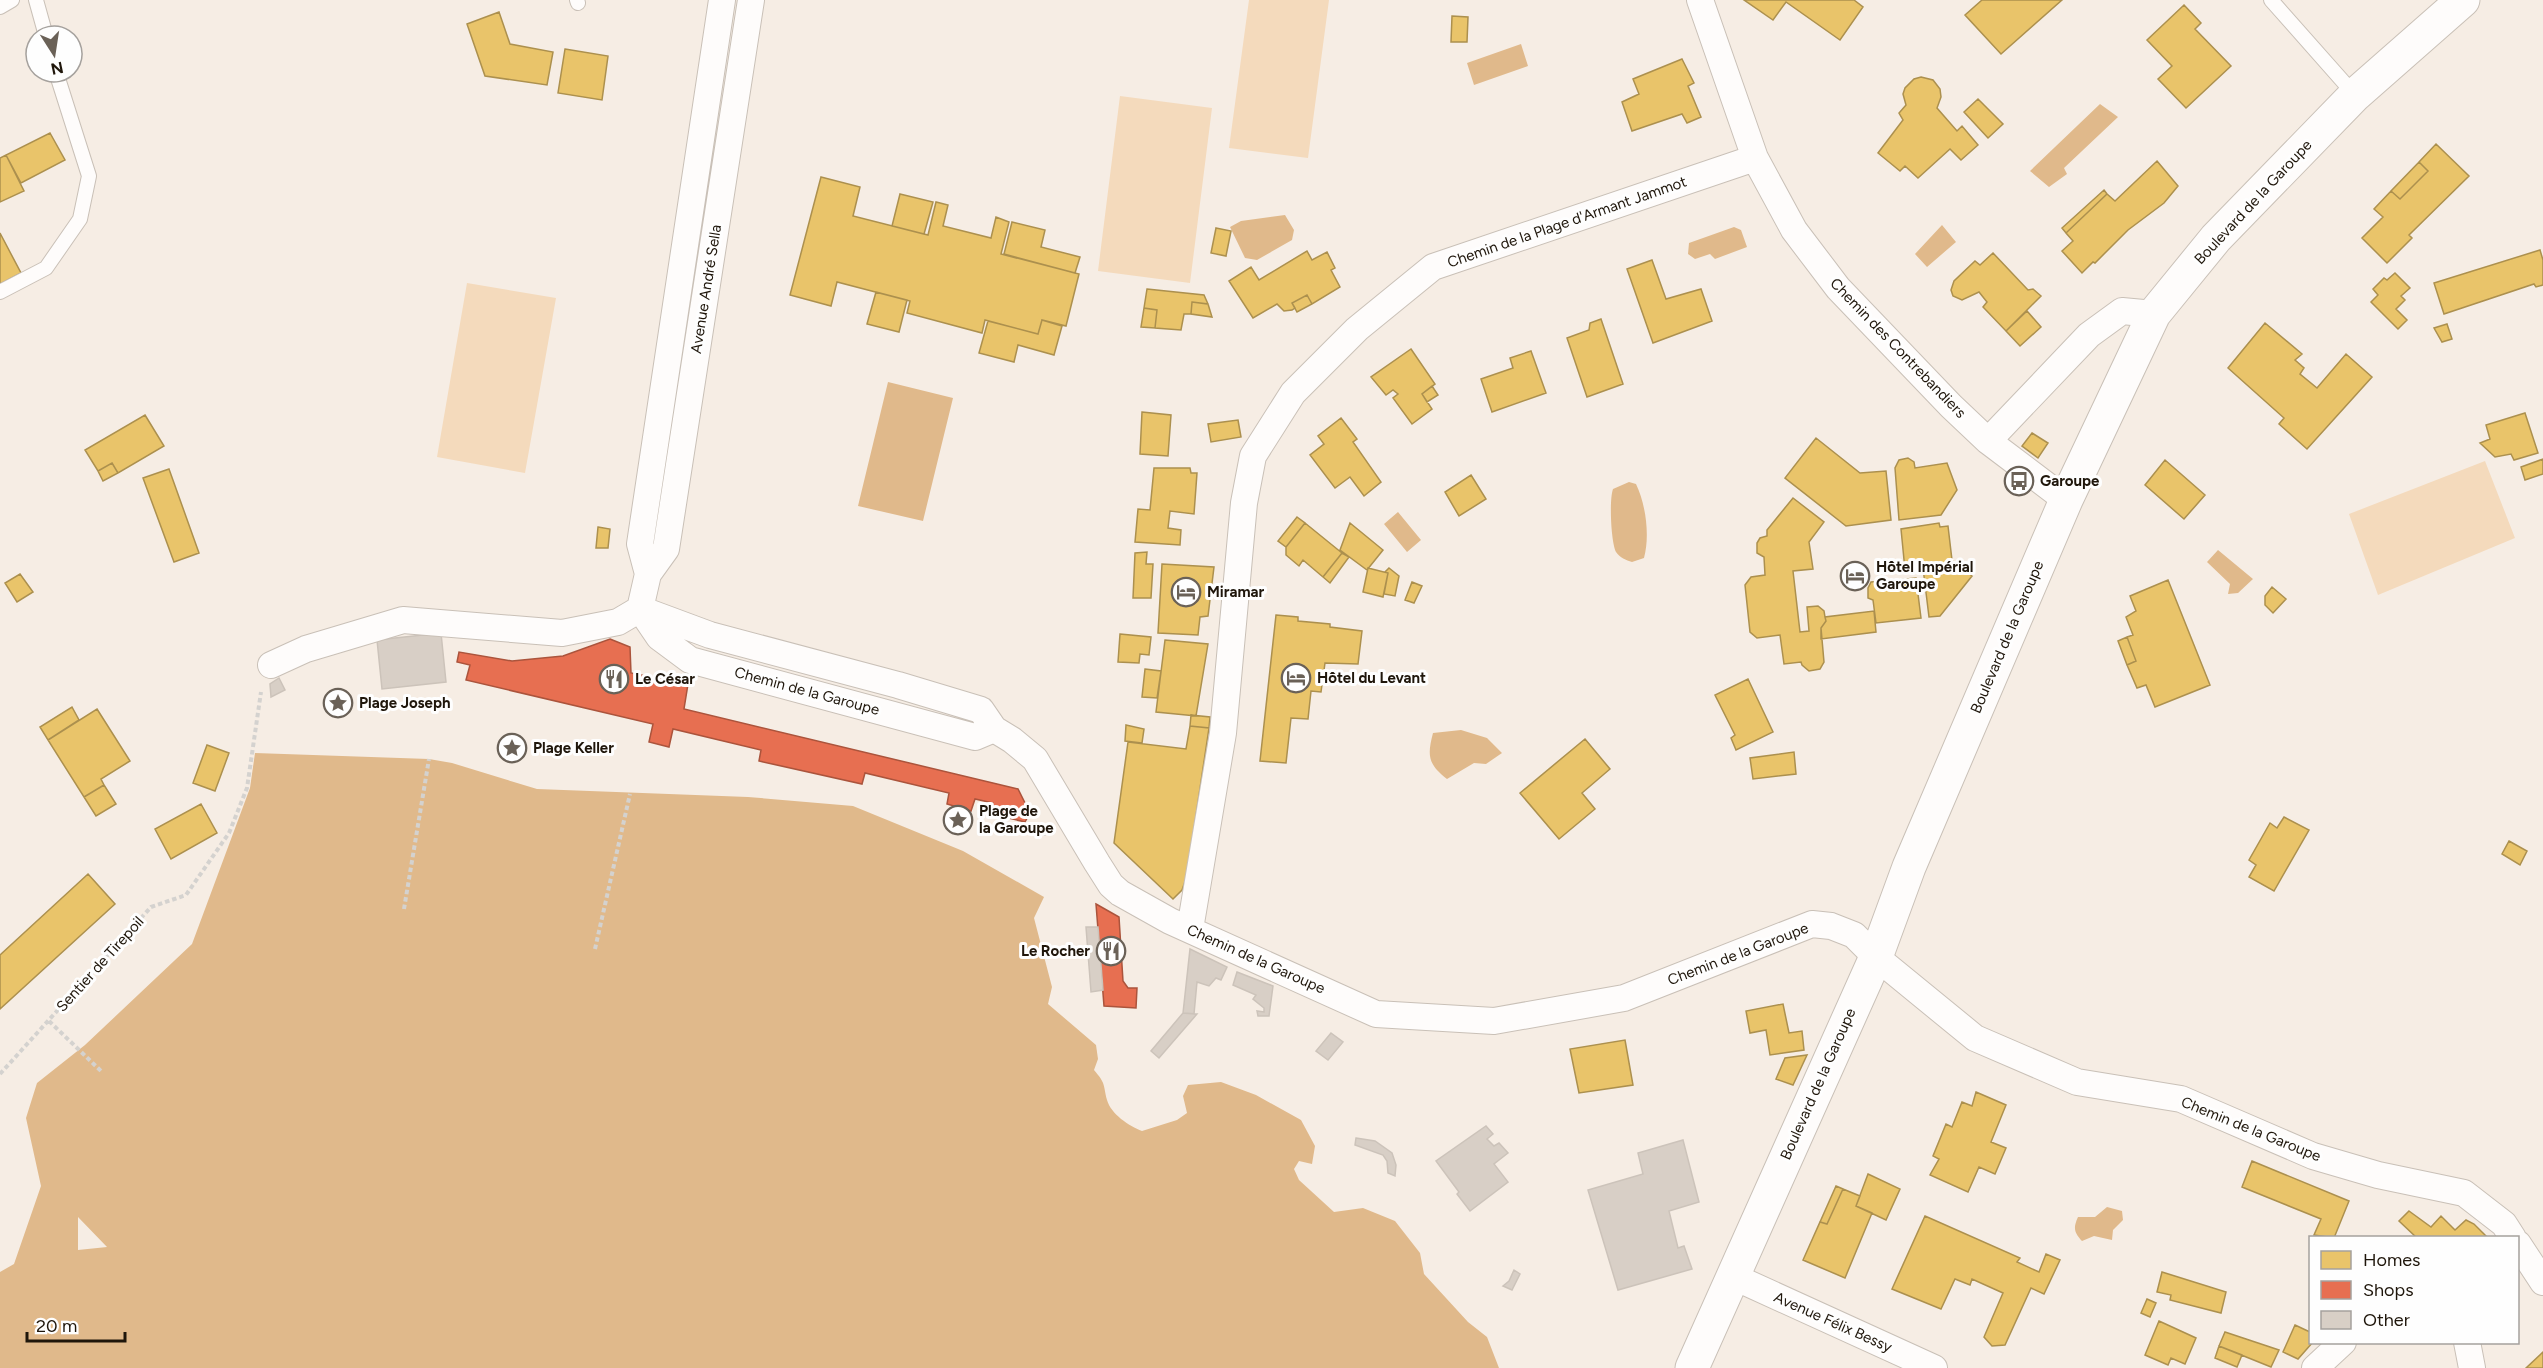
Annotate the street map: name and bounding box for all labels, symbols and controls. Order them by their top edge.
north arrow [24,24,84,84]
text: N [49,58,65,79]
street label: Boulevard de la Garoupe [2191,136,2315,268]
street label: Chemin de la Plage d'Armant Jammot [1445,172,1689,272]
street label: Avenue André Sella [687,223,725,355]
street label: Chemin des Contrebandiers [1826,274,1970,422]
bus stop icon: Garoupe [2003,465,2035,497]
place label: Garoupe [2040,472,2100,490]
place label: Hôtel Impérial Garoupe [1876,558,1974,593]
street label: Boulevard de la Garoupe [1967,558,2047,716]
hotel icon: Hôtel Impérial Garoupe [1839,560,1871,592]
hotel icon: Miramar [1170,576,1202,608]
place label: Miramar [1207,583,1265,601]
hotel icon: Hôtel du Levant [1280,662,1312,694]
restaurant icon: Le César [598,663,630,695]
street label: Chemin de la Garoupe [733,663,881,719]
place label: Hôtel du Levant [1317,669,1426,687]
place label: Le César [635,670,695,688]
place icon: Plage Joseph [322,687,354,719]
place label: Plage Joseph [359,694,451,712]
place icon: Plage Keller [496,732,528,764]
place label: Plage Keller [533,739,614,757]
place label: Plage de la Garoupe [979,802,1054,837]
place icon: Plage de la Garoupe [942,804,974,836]
street label: Sentier de Tirepoil [53,913,147,1015]
street label: Chemin de la Garoupe [1665,919,1811,989]
street label: Chemin de la Garoupe [1184,920,1328,998]
restaurant icon: Le Rocher [1095,935,1127,967]
place label: Le Rocher [1021,942,1090,960]
street label: Boulevard de la Garoupe [1776,1005,1860,1163]
street label: Chemin de la Garoupe [2178,1093,2324,1165]
legend [2309,1236,2519,1344]
text: Homes [2363,1249,2421,1271]
text: Shops [2363,1279,2414,1301]
street label: Avenue Félix Bessy [1771,1288,1895,1356]
scale bar [27,1305,124,1343]
text: Other [2363,1309,2410,1331]
text: 20 m [36,1315,77,1337]

